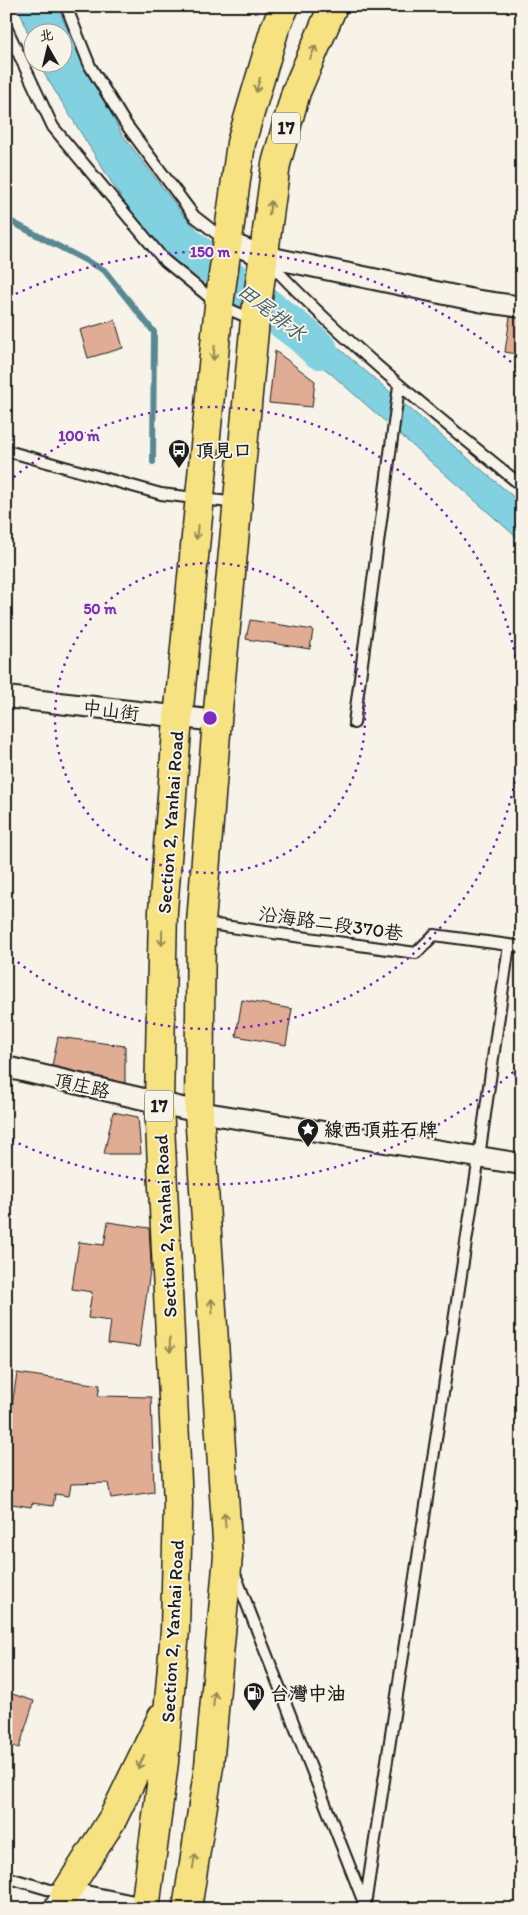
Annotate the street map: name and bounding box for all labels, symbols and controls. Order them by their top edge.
north arrow [22,22,72,72]
text: 北 [38,26,54,45]
one-way arrow [309,45,319,60]
one-way arrow [253,77,263,93]
road number: 17 [272,112,300,144]
one-way arrow [265,200,275,216]
text: 150 m [190,243,230,261]
water label: 田尾排水 [233,278,312,347]
one-way arrow [209,345,219,361]
text: 100 m [58,427,100,445]
bus stop icon: 頂見口 [167,438,191,469]
place label: 頂見口 [195,439,252,462]
one-way arrow [192,524,202,540]
text: 50 m [83,600,117,618]
street label: 中山街 [81,696,141,725]
centre of rings [201,709,219,727]
street label: Section 2, Yanhai Road [153,729,188,914]
street label: 沿海路二段370巷 [257,902,405,945]
one-way arrow [157,930,167,946]
street label: 頂庄路 [52,1068,112,1103]
road number: 17 [145,1090,173,1122]
place icon: 線西頂莊石牌 [296,1117,320,1148]
place label: 線西頂莊石牌 [324,1118,438,1141]
street label: Section 2, Yanhai Road [149,1133,182,1318]
one-way arrow [207,1298,216,1314]
one-way arrow [166,1337,175,1353]
one-way arrow [221,1512,230,1528]
street label: Section 2, Yanhai Road [156,1538,189,1723]
fuel station icon: 台灣中油 [242,1681,266,1712]
place label: 台灣中油 [270,1682,346,1705]
one-way arrow [210,1692,219,1708]
one-way arrow [135,1754,145,1769]
one-way arrow [189,1853,199,1869]

